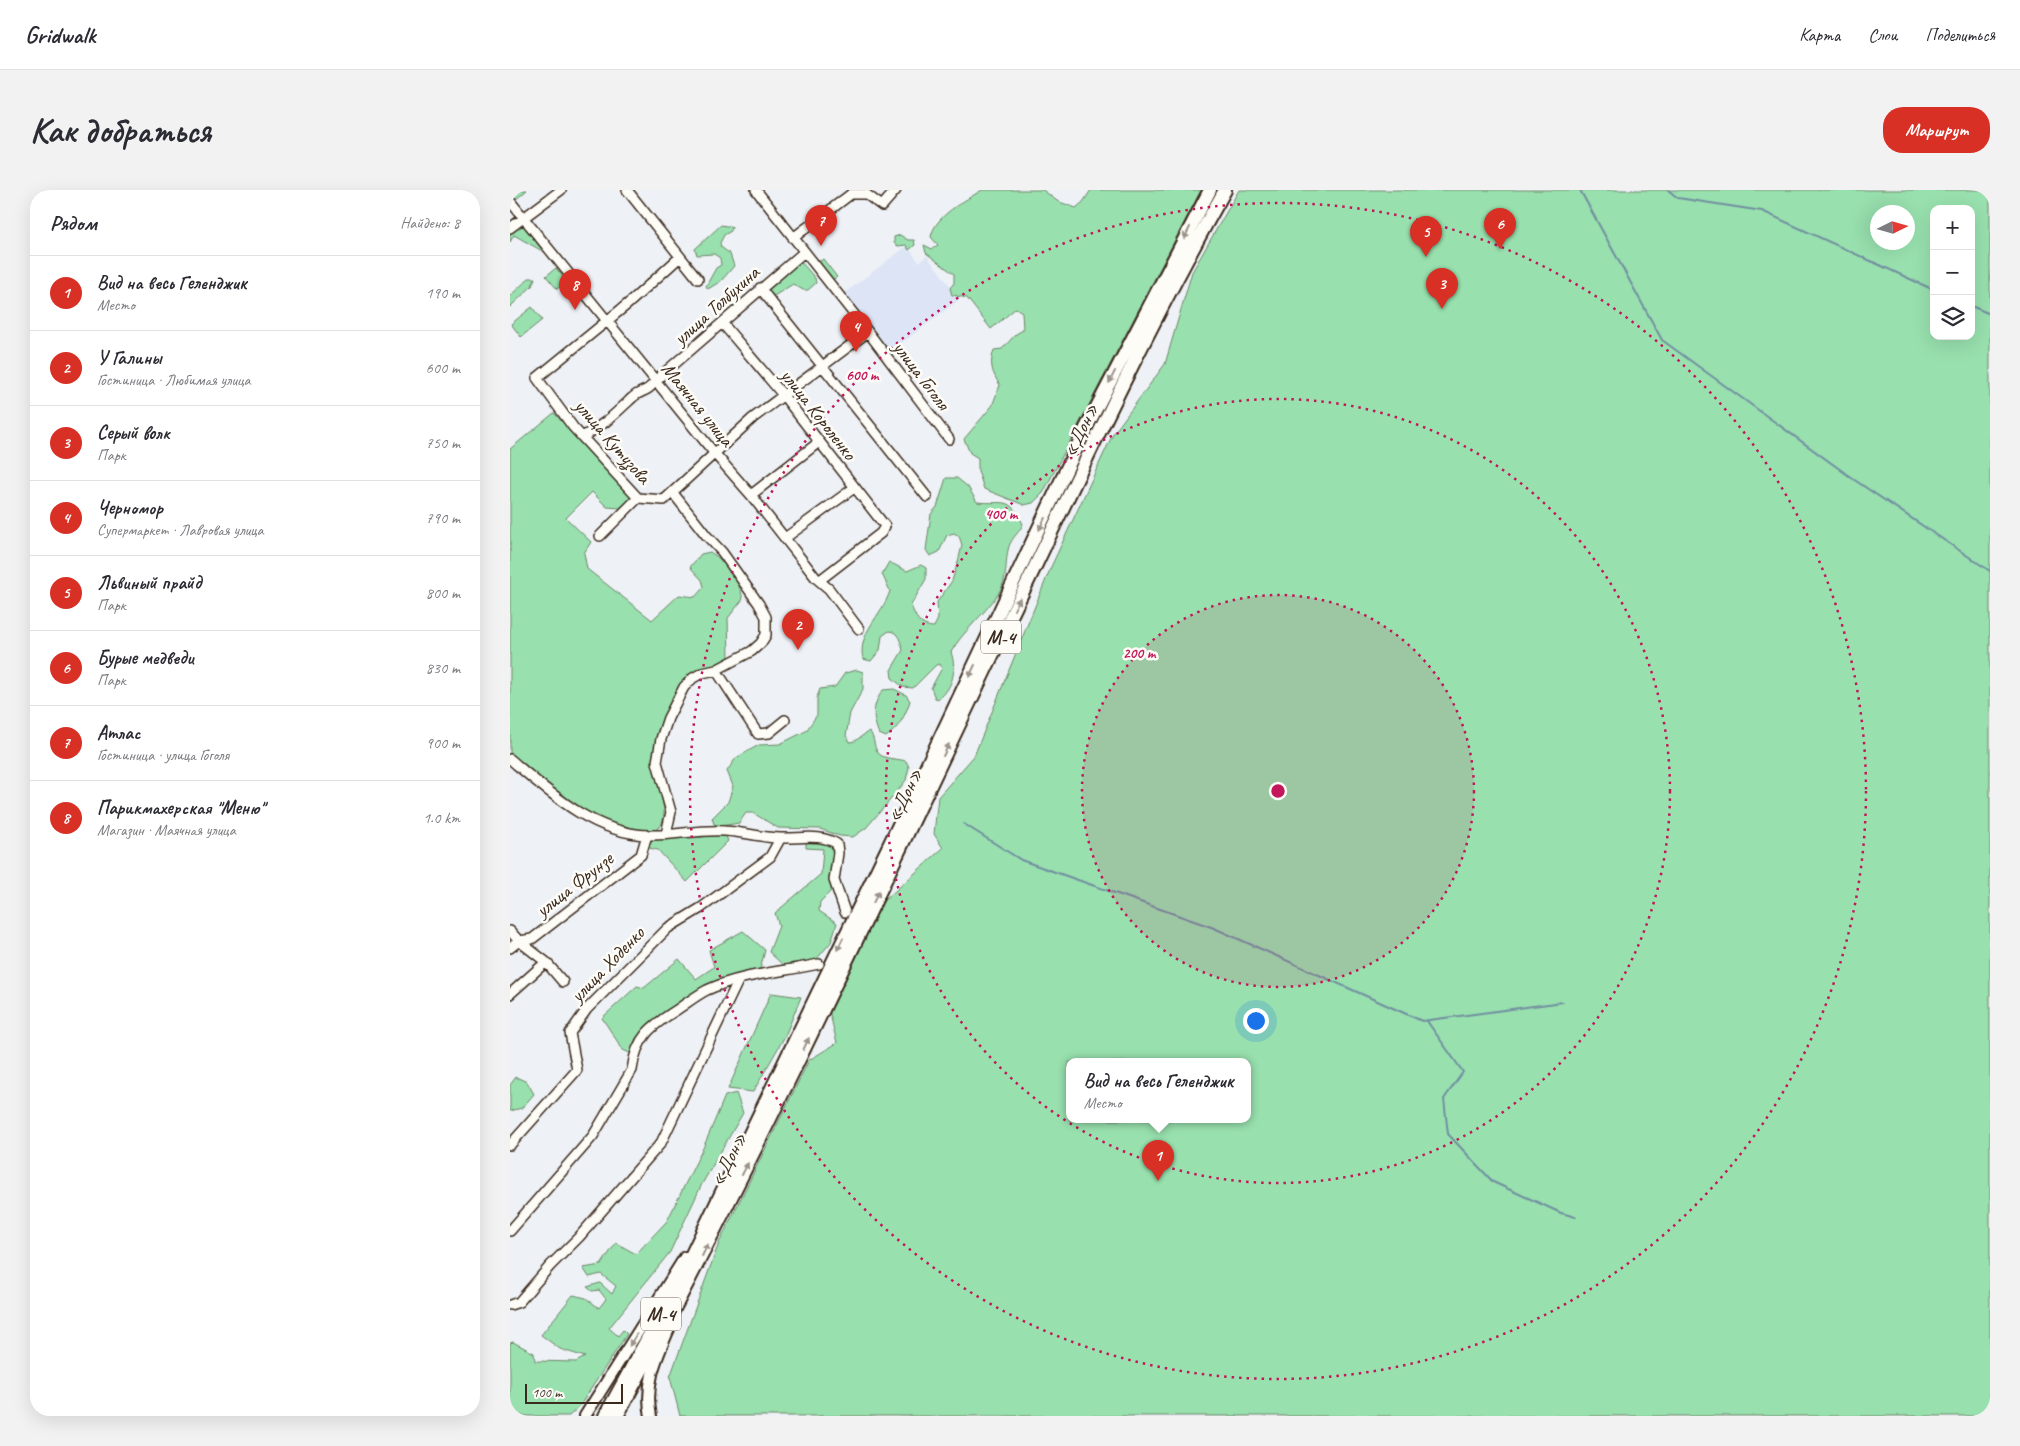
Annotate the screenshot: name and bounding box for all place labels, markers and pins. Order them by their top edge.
pin: 7 [805,205,837,246]
pin: 6 [1484,208,1516,249]
pin: 5 [1410,216,1442,257]
pin: 3 [1426,268,1458,309]
pin: 8 [559,269,591,310]
pin: 4 [840,311,872,352]
pin: 2 [782,609,814,650]
centre of rings [1269,782,1287,800]
pin: 1 [1142,1140,1174,1181]

